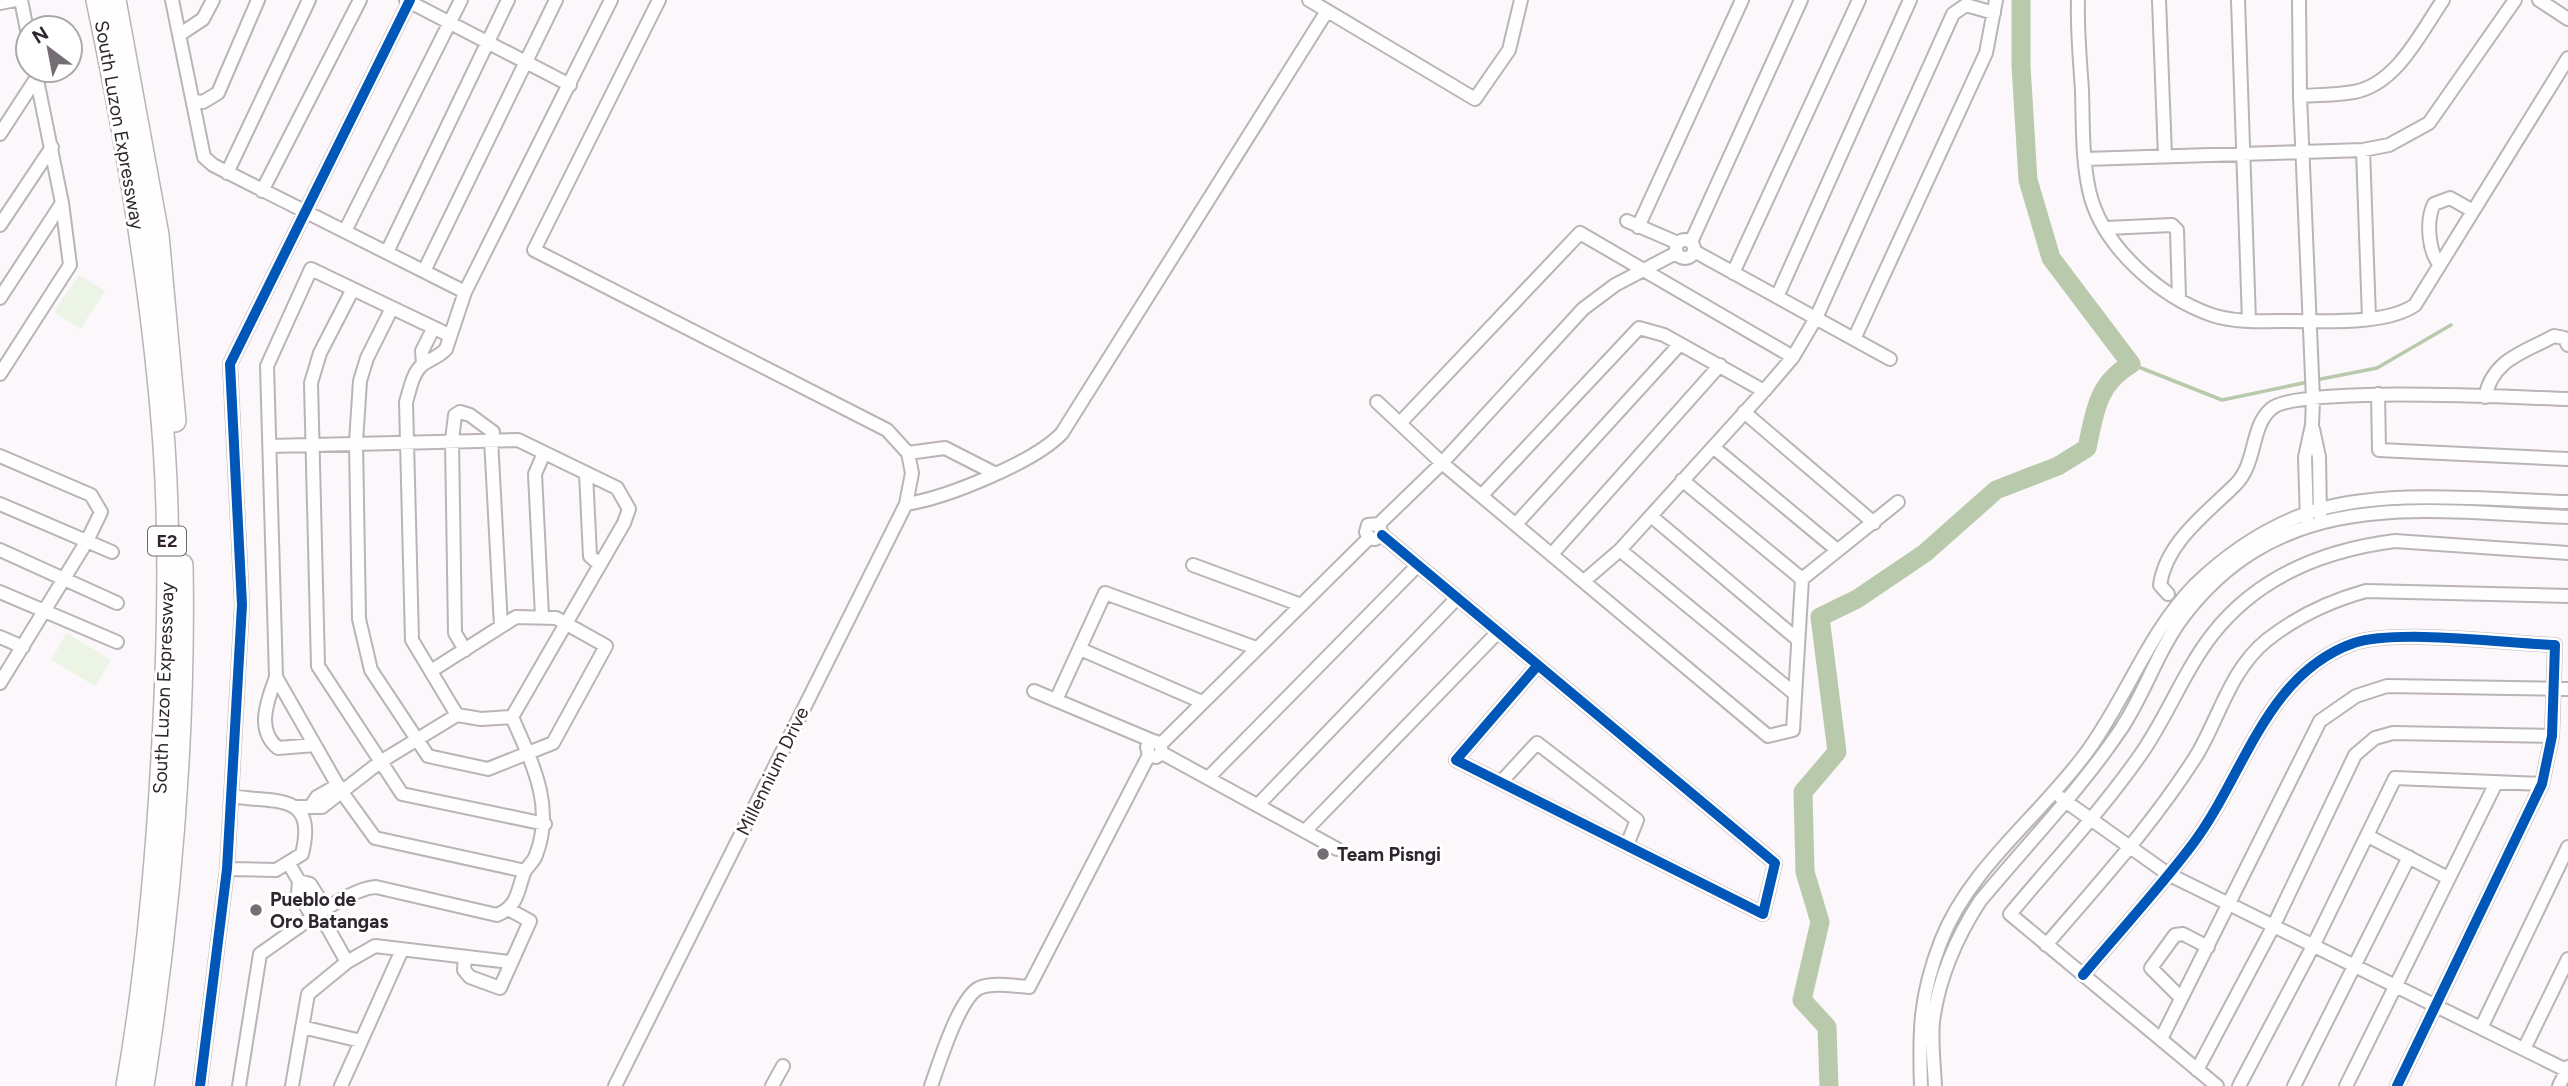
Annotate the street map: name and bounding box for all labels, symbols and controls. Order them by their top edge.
north arrow [14,14,84,84]
street label: South Luzon Expressway [90,19,149,232]
text: N [28,21,53,49]
road number: E2 [148,526,186,556]
street label: South Luzon Expressway [148,582,179,794]
street label: Millennium Drive [731,703,814,839]
place label: Team Pisngi [1337,843,1441,866]
marker: Team Pisngi [1315,846,1331,862]
place label: Pueblo de Oro Batangas [270,888,388,933]
marker: Pueblo de Oro Batangas [248,902,264,918]

